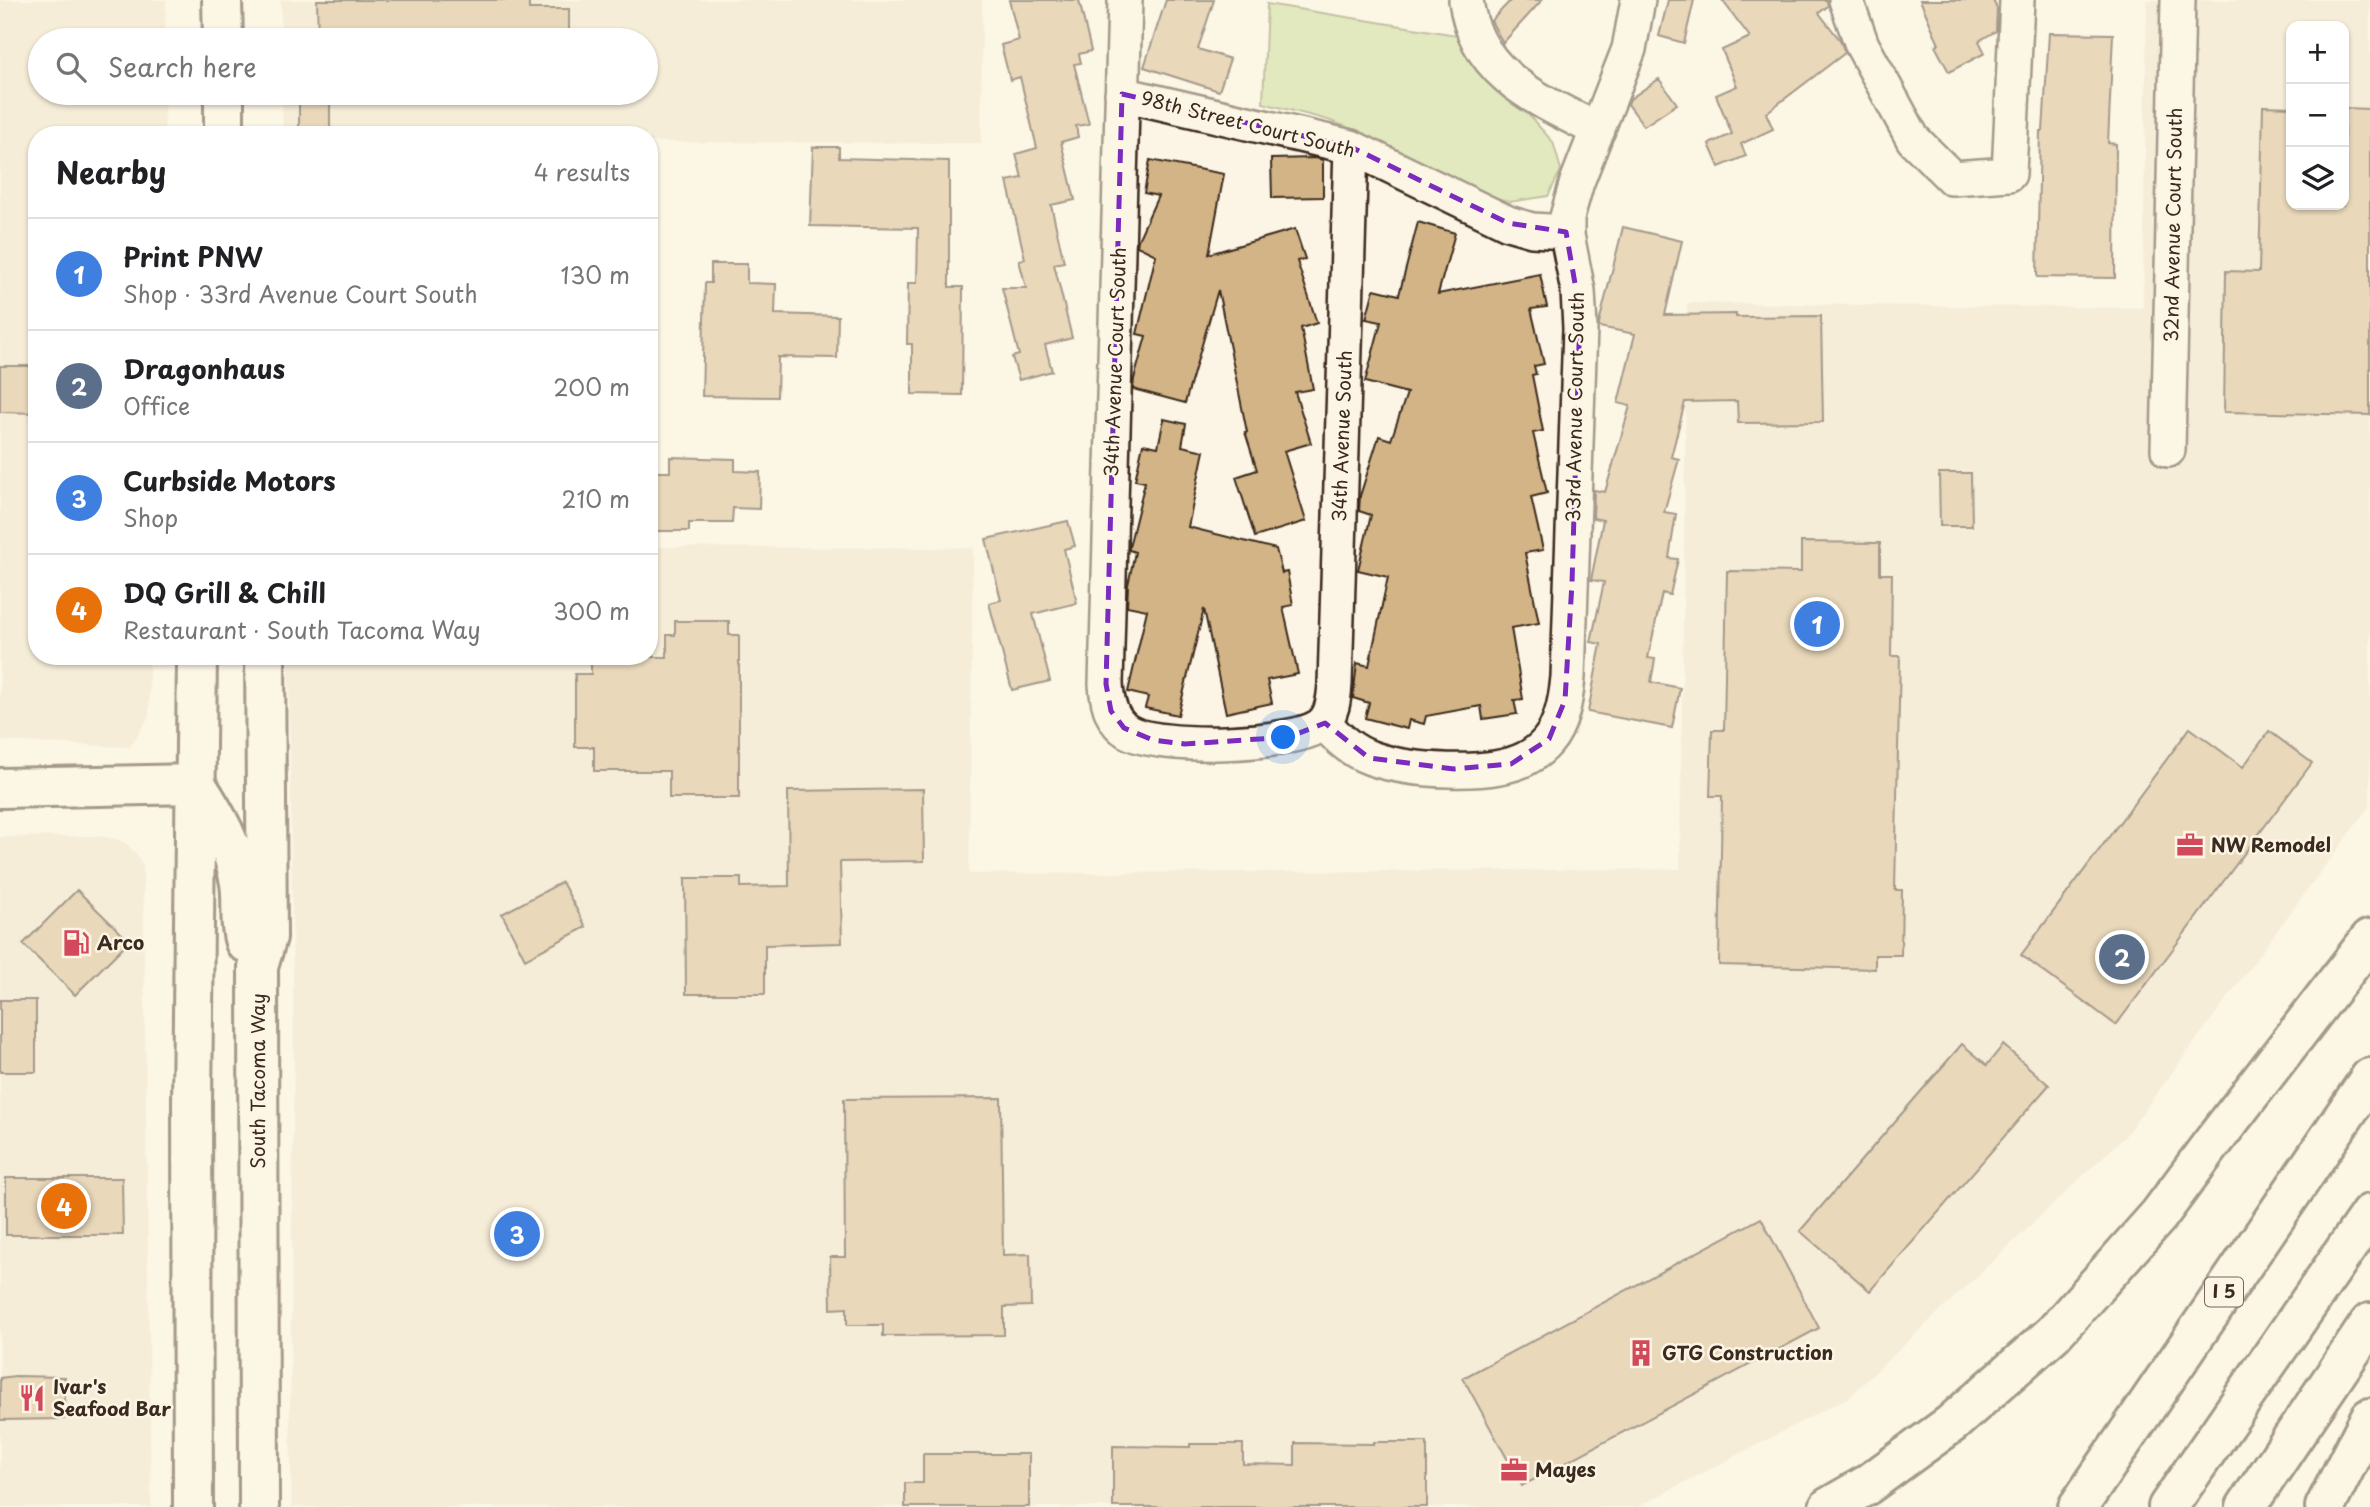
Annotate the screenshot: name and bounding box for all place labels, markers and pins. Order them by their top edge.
pin: 1 [1794,598,1840,650]
office icon: NW Remodel [2175,830,2205,860]
place label: NW Remodel [2211,830,2331,858]
fuel station icon: Arco [61,928,91,958]
place label: Arco [97,928,144,956]
pin: 2 [2099,931,2145,983]
pin: 4 [41,1180,87,1232]
pin: 3 [494,1208,540,1260]
building icon: GTG Construction [1626,1338,1656,1368]
place label: GTG Construction [1662,1338,1833,1366]
place label: Ivar's Seafood Bar [53,1372,171,1422]
restaurant icon: Ivar's Seafood Bar [17,1383,47,1413]
office icon: Mayes [1499,1455,1529,1485]
place label: Mayes [1535,1455,1596,1483]

